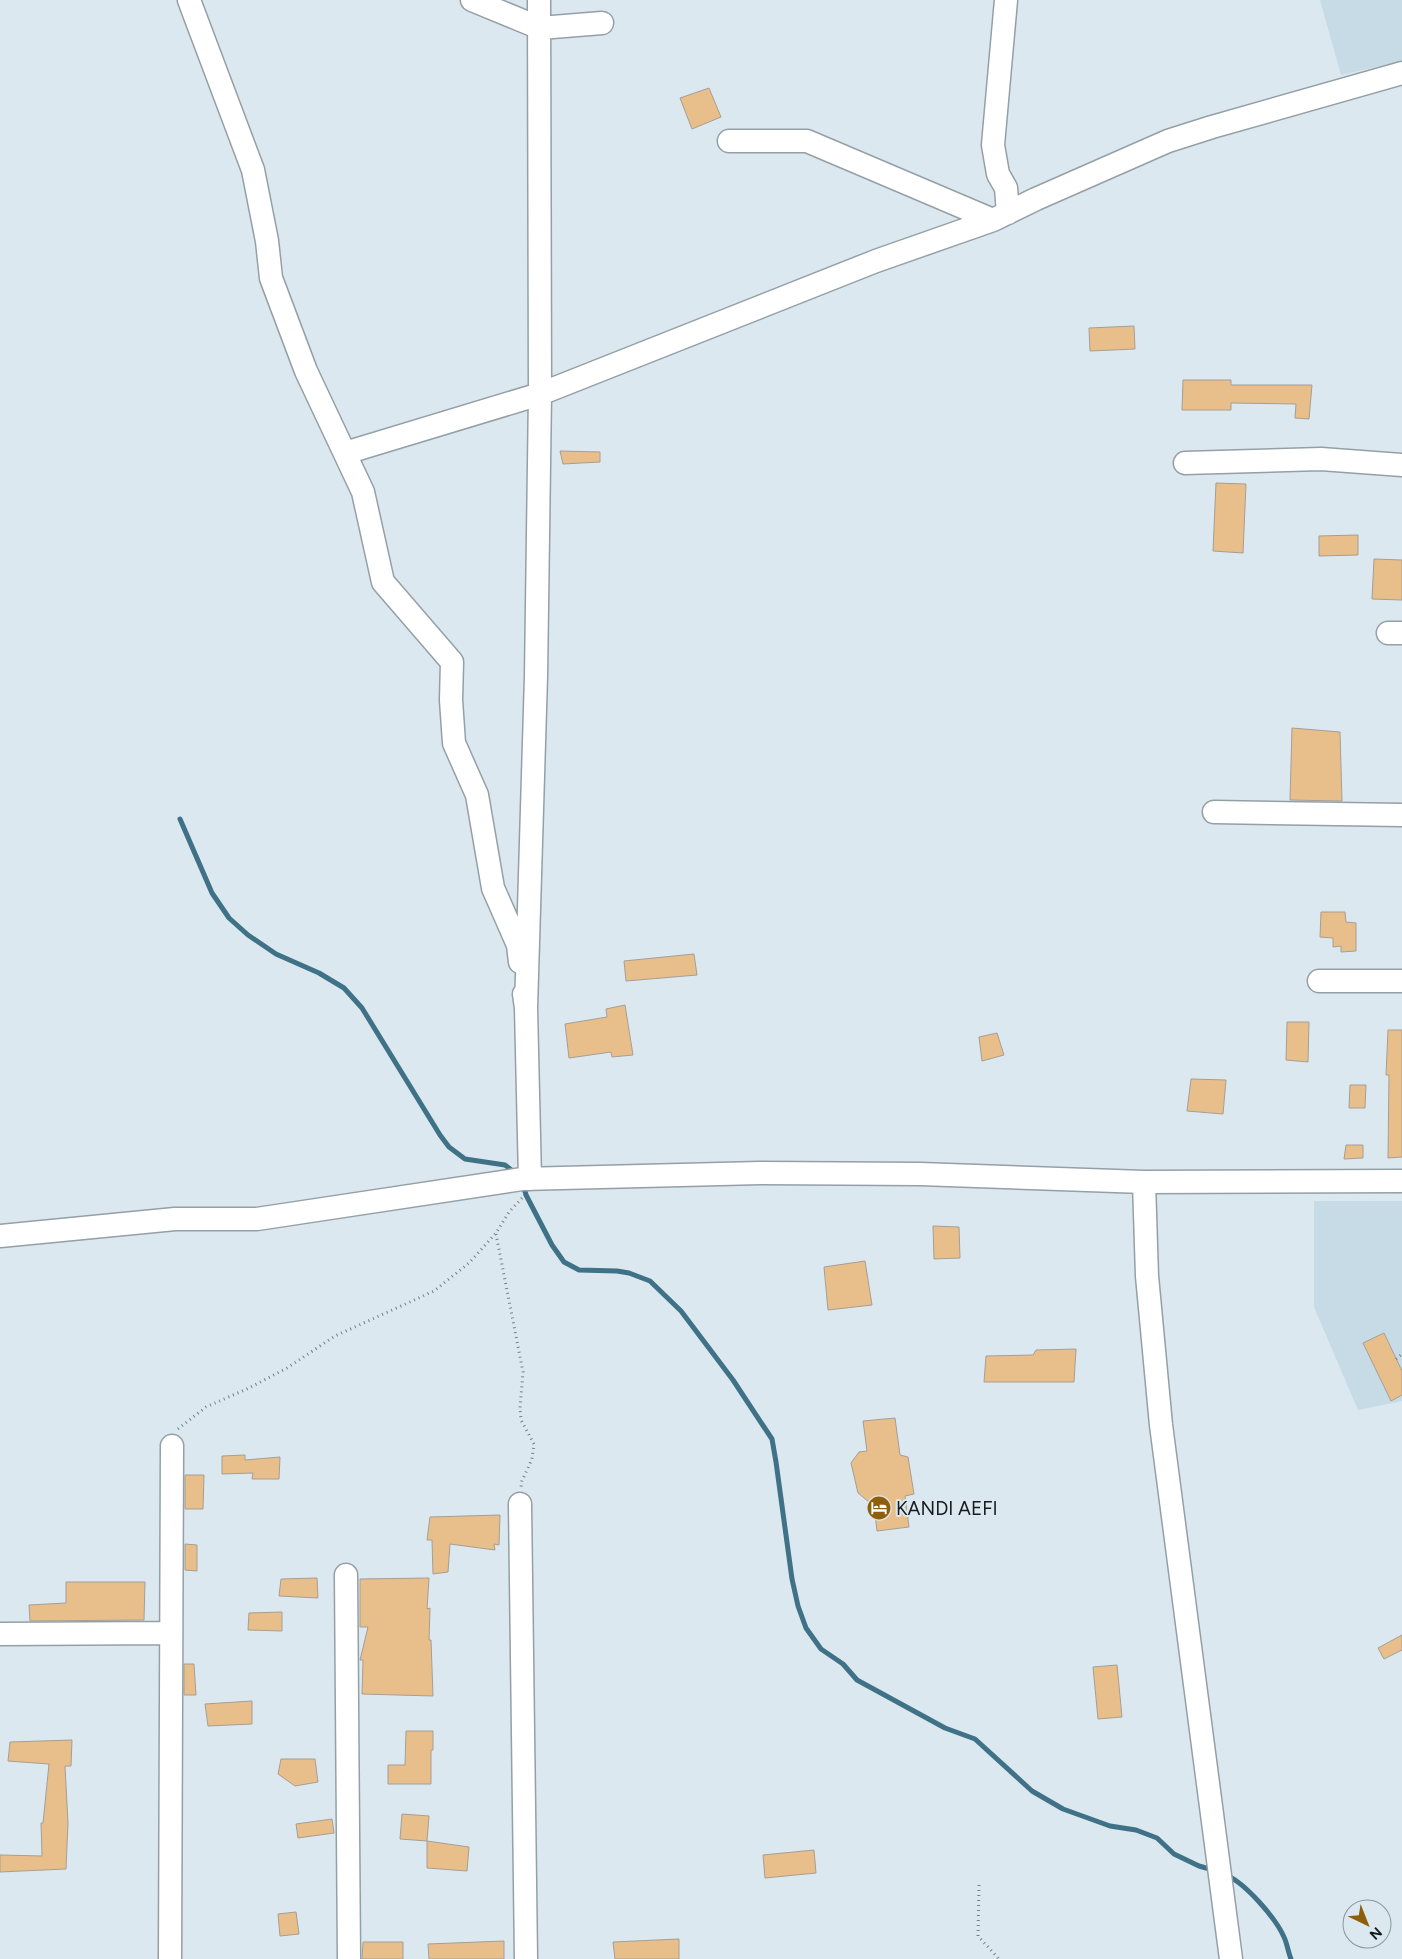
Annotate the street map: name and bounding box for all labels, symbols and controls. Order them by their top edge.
hotel icon: KANDI AEFI [866,1495,892,1521]
place label: KANDI AEFI [896,1497,998,1520]
north arrow [1342,1899,1392,1949]
text: N [1366,1923,1385,1943]

